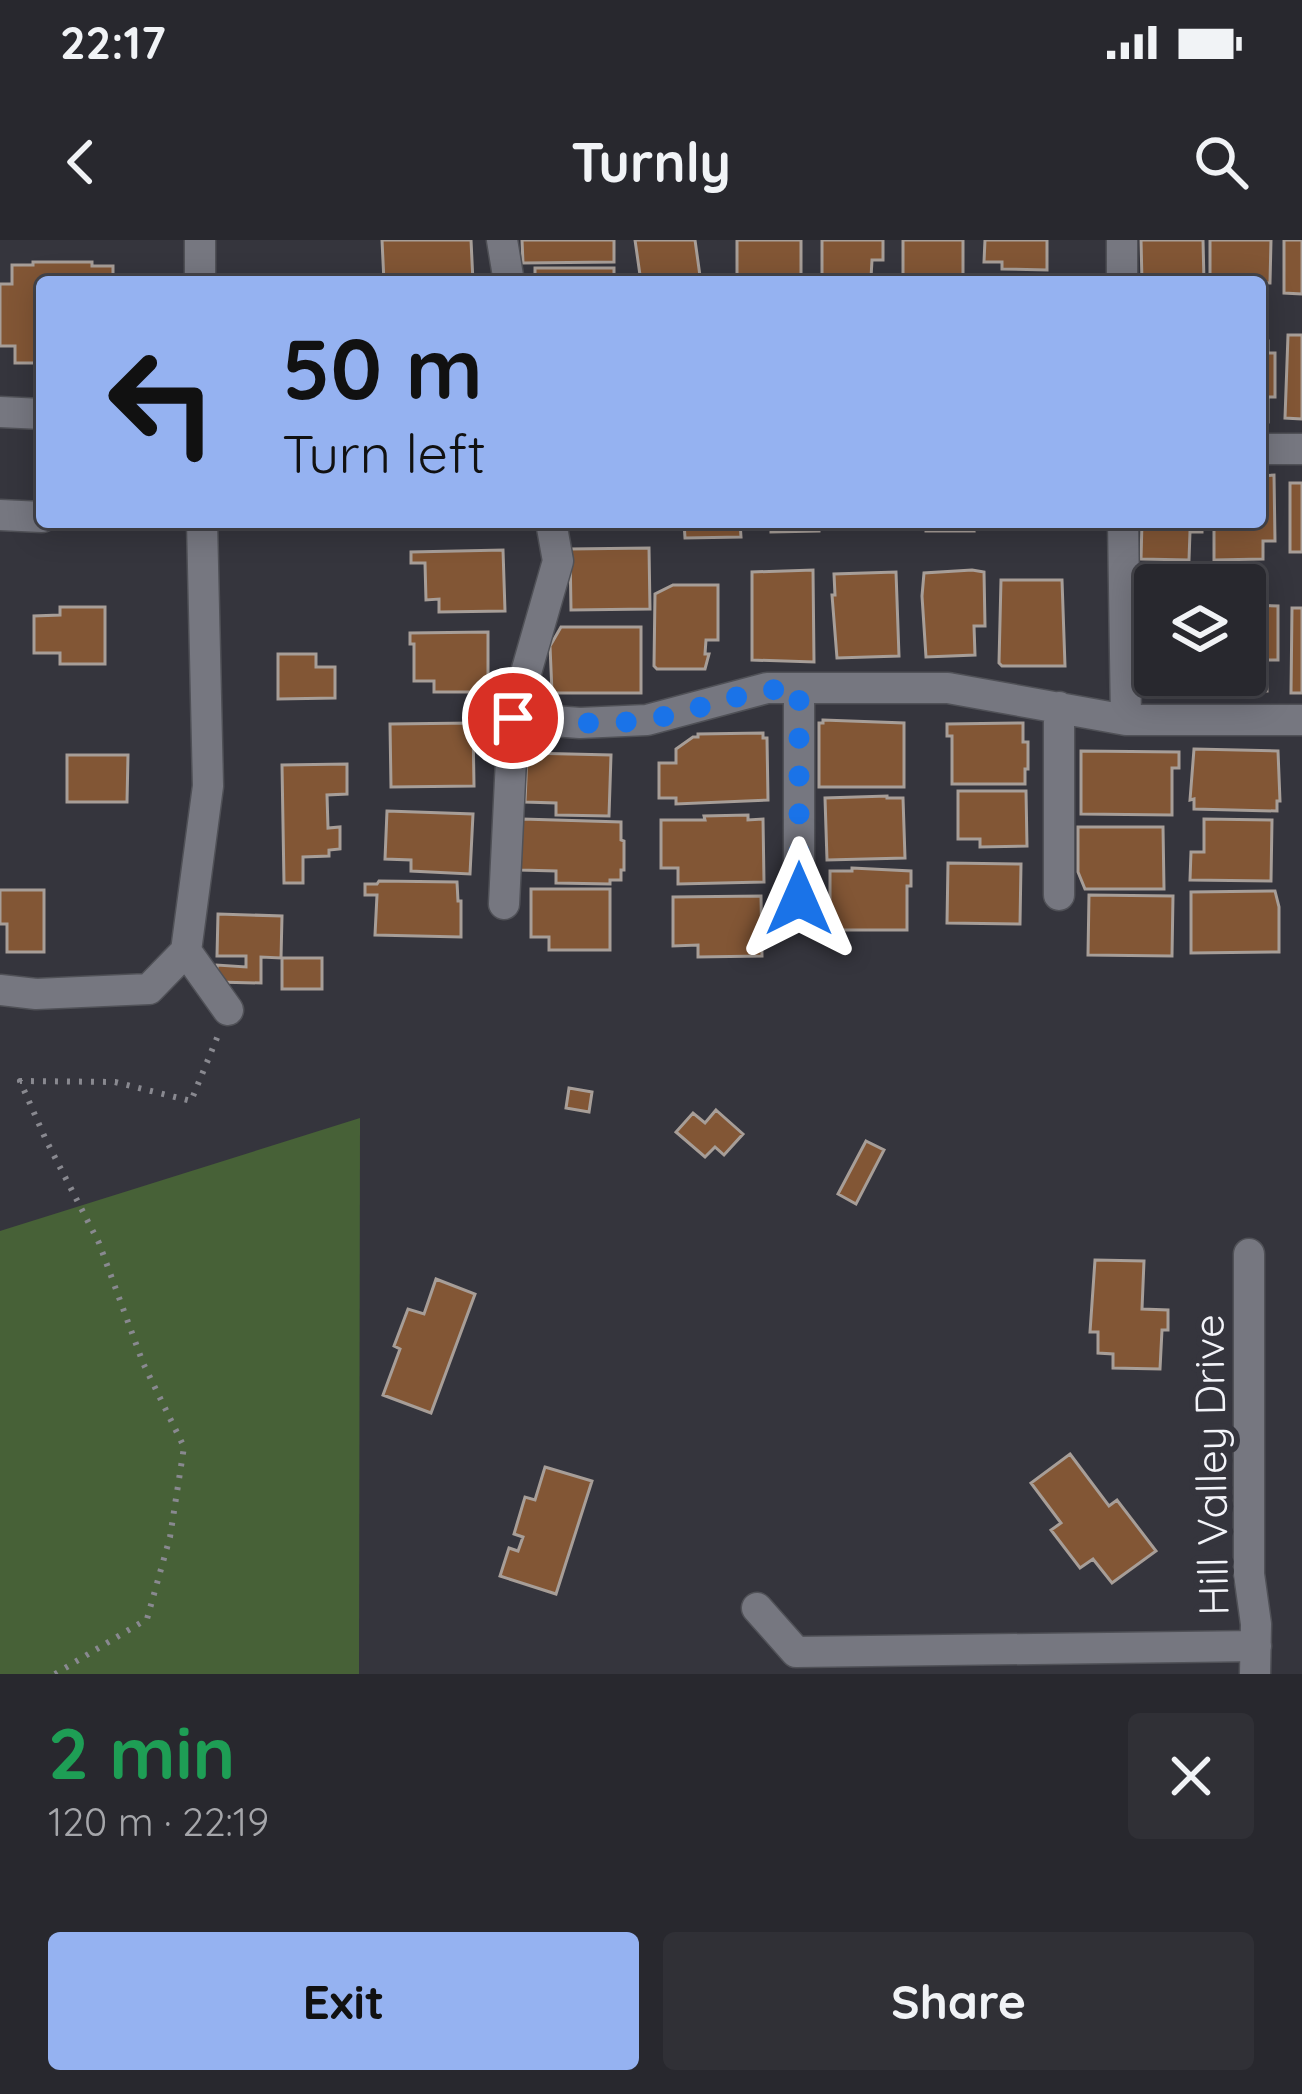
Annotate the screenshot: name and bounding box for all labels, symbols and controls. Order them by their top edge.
text: 22:17 [60,14,166,70]
text: Turnly [571,128,731,196]
icon: back [48,129,114,195]
icon: search [1188,129,1254,195]
text: 50 m [282,315,483,420]
icon: left [84,324,240,480]
text: Turn left [282,419,486,487]
map controls [1134,564,1266,696]
button: layers [1134,564,1266,696]
pin [462,667,564,769]
icon: arrive [480,685,546,751]
position arrow [736,836,862,962]
street label: Hill Valley Drive [1181,1314,1240,1616]
text: 2 min [48,1707,235,1797]
button: close [1128,1713,1254,1839]
text: 120 m · 22:19 [48,1797,269,1846]
button: Exit [48,1932,639,2070]
button: Share [663,1932,1254,2070]

